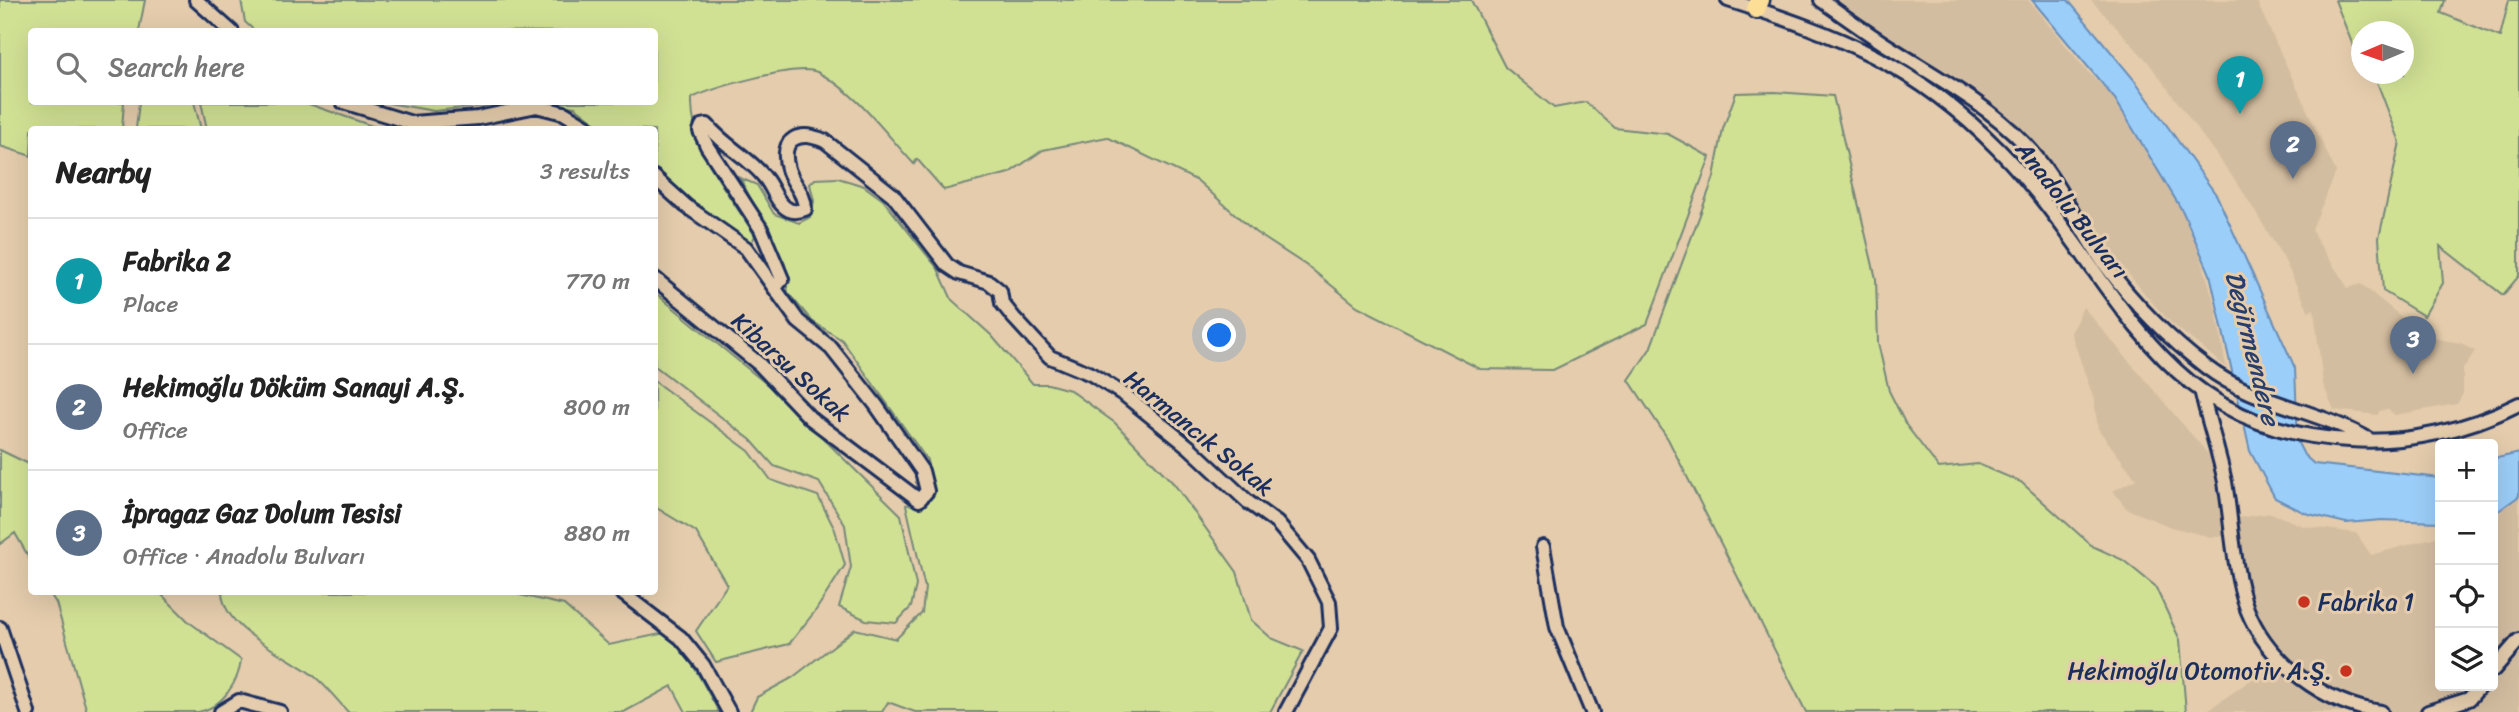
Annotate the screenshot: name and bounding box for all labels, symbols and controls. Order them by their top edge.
north arrow [2351,21,2414,84]
search box [28,28,658,105]
text: Search here [108,44,245,90]
icon: search [52,48,90,86]
pin: 1 [2217,56,2263,114]
pin: 2 [2270,121,2316,179]
street label: Anadolu Bulvarı [2004,131,2140,288]
text: Nearby [56,145,151,199]
text: 3 results [540,151,630,192]
text: Fabrika 2 [123,238,231,284]
text: 1 [74,261,84,302]
text: 770 m [566,261,630,302]
water label: Değirmendere [2212,266,2295,433]
text: Place [123,284,178,325]
street label: Kibarsu Sokak [721,301,861,433]
pin: 3 [2390,316,2436,374]
your location [1202,318,1236,352]
street label: Harmancık Sokak [1114,359,1284,507]
text: Hekimoğlu Döküm Sanayi A.Ş. [123,364,466,410]
text: 2 [72,387,86,428]
text: 800 m [563,387,630,428]
text: Office [123,410,188,451]
map controls [2435,439,2498,691]
button: + [2435,439,2498,502]
text: İpragaz Gaz Dolum Tesisi [123,490,401,536]
button: − [2435,502,2498,565]
text: 3 [73,513,85,554]
text: 880 m [564,513,630,554]
text: Office · Anadolu Bulvarı [123,536,365,577]
button: locate [2435,565,2498,628]
place label: Fabrika 1 [2318,581,2414,623]
marker: Fabrika 1 [2296,594,2312,610]
button: layers [2435,628,2498,691]
place label: Hekimoğlu Otomotiv A.Ş. [2067,650,2332,692]
marker: Hekimoğlu Otomotiv A.Ş. [2338,663,2354,679]

